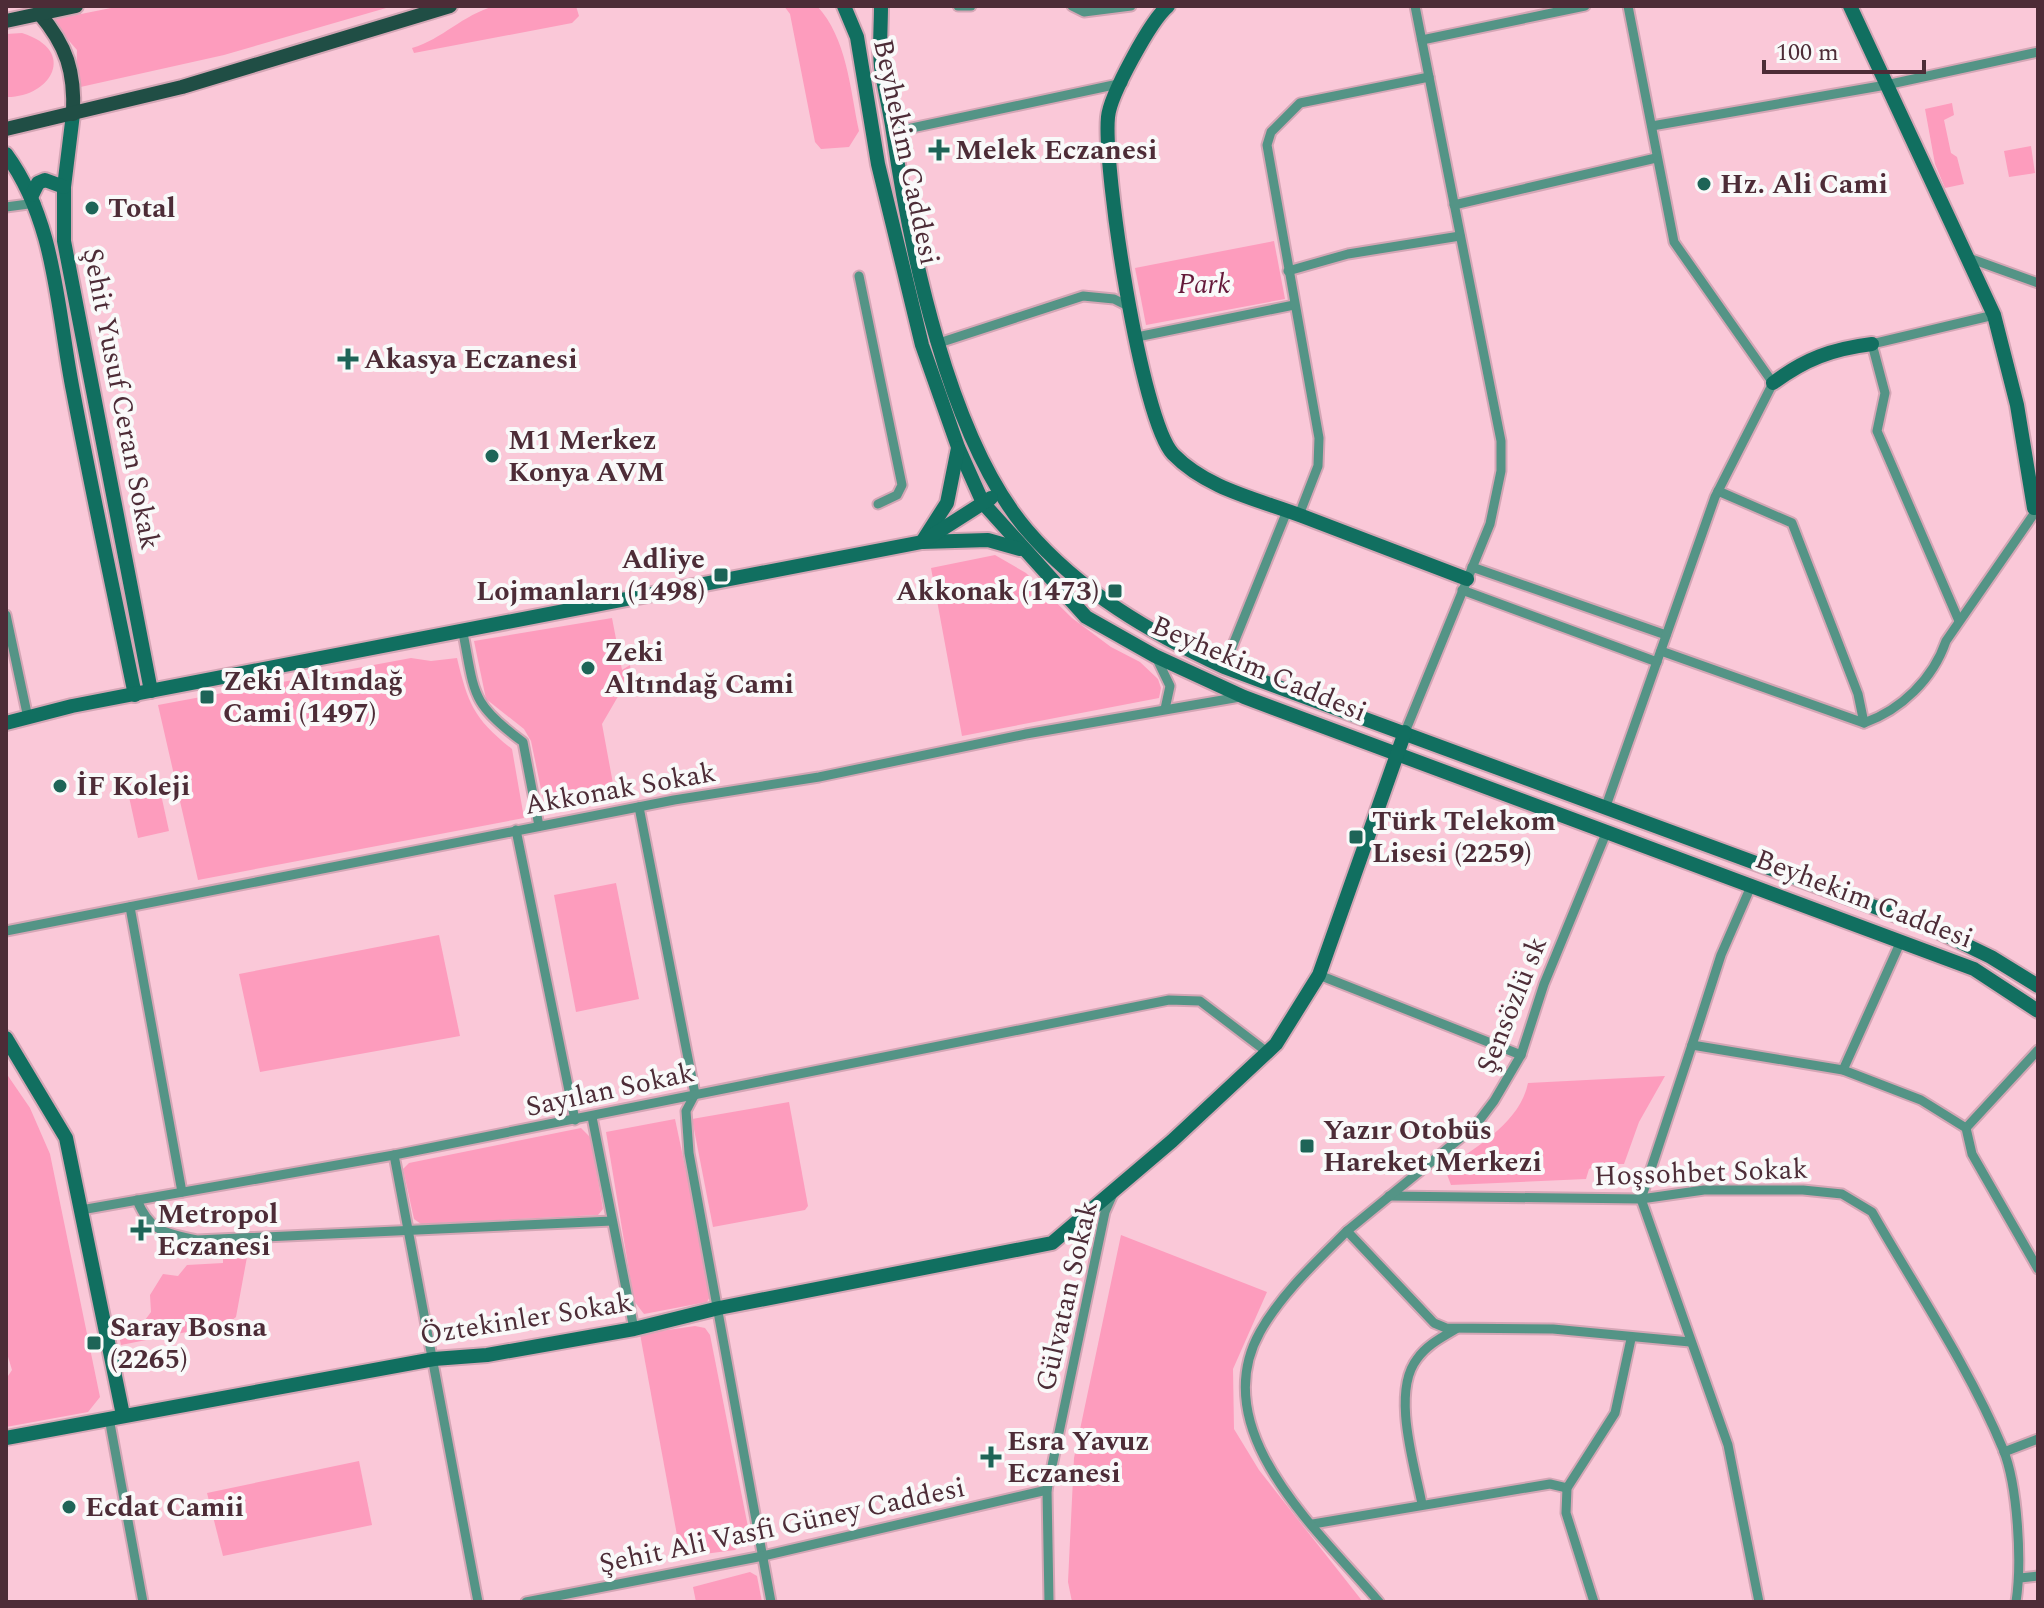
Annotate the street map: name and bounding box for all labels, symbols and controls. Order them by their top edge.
scale bar [1764,24,1924,74]
street label: Beyhekim Caddesi [861,35,951,269]
text: 100 m [1776,35,1839,71]
place label: Melek Eczanesi [955,129,1157,172]
marker: Melek Eczanesi [930,141,948,159]
place label: Hz. Ali Cami [1720,163,1888,206]
marker: Hz. Ali Cami [1695,175,1713,193]
place label: Total [108,187,176,230]
marker: Total [83,199,101,217]
street label: Şehit Yusuf Ceran Sokak [71,244,171,554]
park label: Park [1177,263,1231,306]
place label: Akasya Eczanesi [364,338,578,381]
marker: Akasya Eczanesi [339,350,357,368]
place label: M1 Merkez Konya AVM [508,419,665,494]
marker: M1 Merkez Konya AVM [483,447,501,465]
place label: Adliye Lojmanları (1498) [476,538,705,613]
marker: Adliye Lojmanları (1498) [712,566,730,584]
place label: Akkonak (1473) [896,570,1099,613]
marker: Akkonak (1473) [1106,582,1124,600]
street label: Beyhekim Caddesi [1145,604,1373,734]
place label: Zeki Altındağ Cami [604,631,794,706]
marker: Zeki Altındağ Cami [579,659,597,677]
place label: Zeki Altındağ Cami (1497) [223,660,403,735]
marker: Zeki Altındağ Cami (1497) [198,688,216,706]
street label: Akkonak Sokak [521,751,719,827]
place label: İF Koleji [76,765,190,808]
marker: İF Koleji [51,777,69,795]
place label: Türk Telekom Lisesi (2259) [1372,800,1556,875]
marker: Türk Telekom Lisesi (2259) [1347,828,1365,846]
street label: Beyhekim Caddesi [1749,838,1979,960]
street label: Şensözlü sk [1465,930,1559,1080]
street label: Sayılan Sokak [522,1051,698,1129]
place label: Yazır Otobüs Hareket Merkezi [1323,1109,1542,1184]
marker: Yazır Otobüs Hareket Merkezi [1298,1137,1316,1155]
street label: Hoşsohbet Sokak [1593,1148,1809,1198]
place label: Metropol Eczanesi [157,1193,278,1268]
street label: Gülvatan Sokak [1024,1196,1110,1396]
marker: Metropol Eczanesi [132,1221,150,1239]
street label: Öztekinler Sokak [417,1281,635,1357]
place label: Saray Bosna (2265) [110,1306,267,1381]
marker: Saray Bosna (2265) [85,1334,103,1352]
place label: Esra Yavuz Eczanesi [1007,1420,1149,1495]
marker: Esra Yavuz Eczanesi [982,1448,1000,1466]
street label: Şehit Ali Vasfi Güney Caddesi [595,1466,969,1586]
place label: Ecdat Camii [85,1486,244,1529]
marker: Ecdat Camii [60,1498,78,1516]

